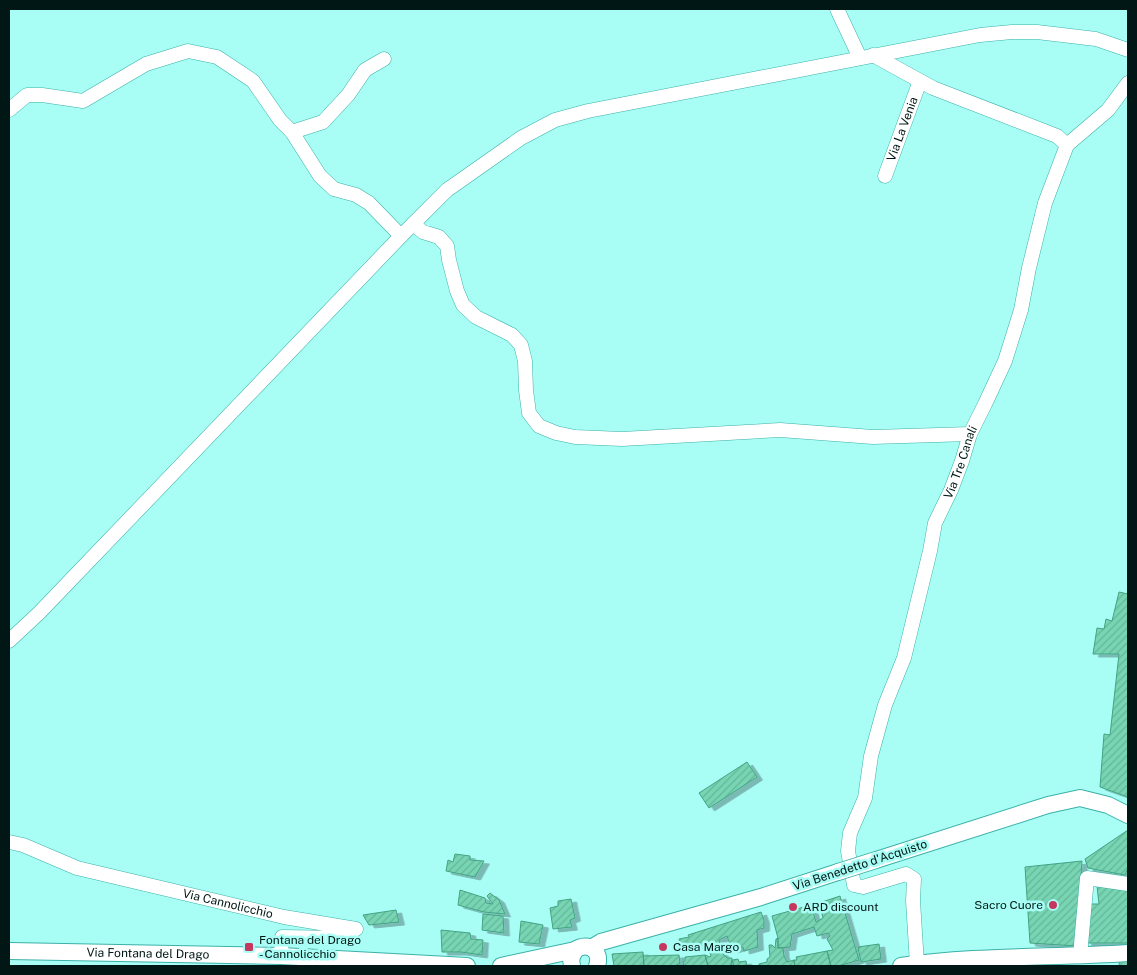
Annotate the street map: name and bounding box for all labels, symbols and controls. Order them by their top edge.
street label: Via La Venia [884,95,921,163]
street label: Via Tre Canali [941,423,980,501]
street label: Via Benedetto d'Acquisto [791,837,929,893]
street label: Via Cannolicchio [181,886,275,921]
place label: Sacro Cuore [974,898,1043,912]
marker: Sacro Cuore [1047,899,1059,911]
place label: ARD discount [803,900,879,914]
marker: ARD discount [787,901,799,913]
place label: Fontana del Drago - Cannolicchio [259,933,361,961]
place label: Casa Margo [673,940,739,954]
marker: Fontana del Drago - Cannolicchio [243,941,255,953]
marker: Casa Margo [657,941,669,953]
street label: Via Fontana del Drago [86,945,210,962]

